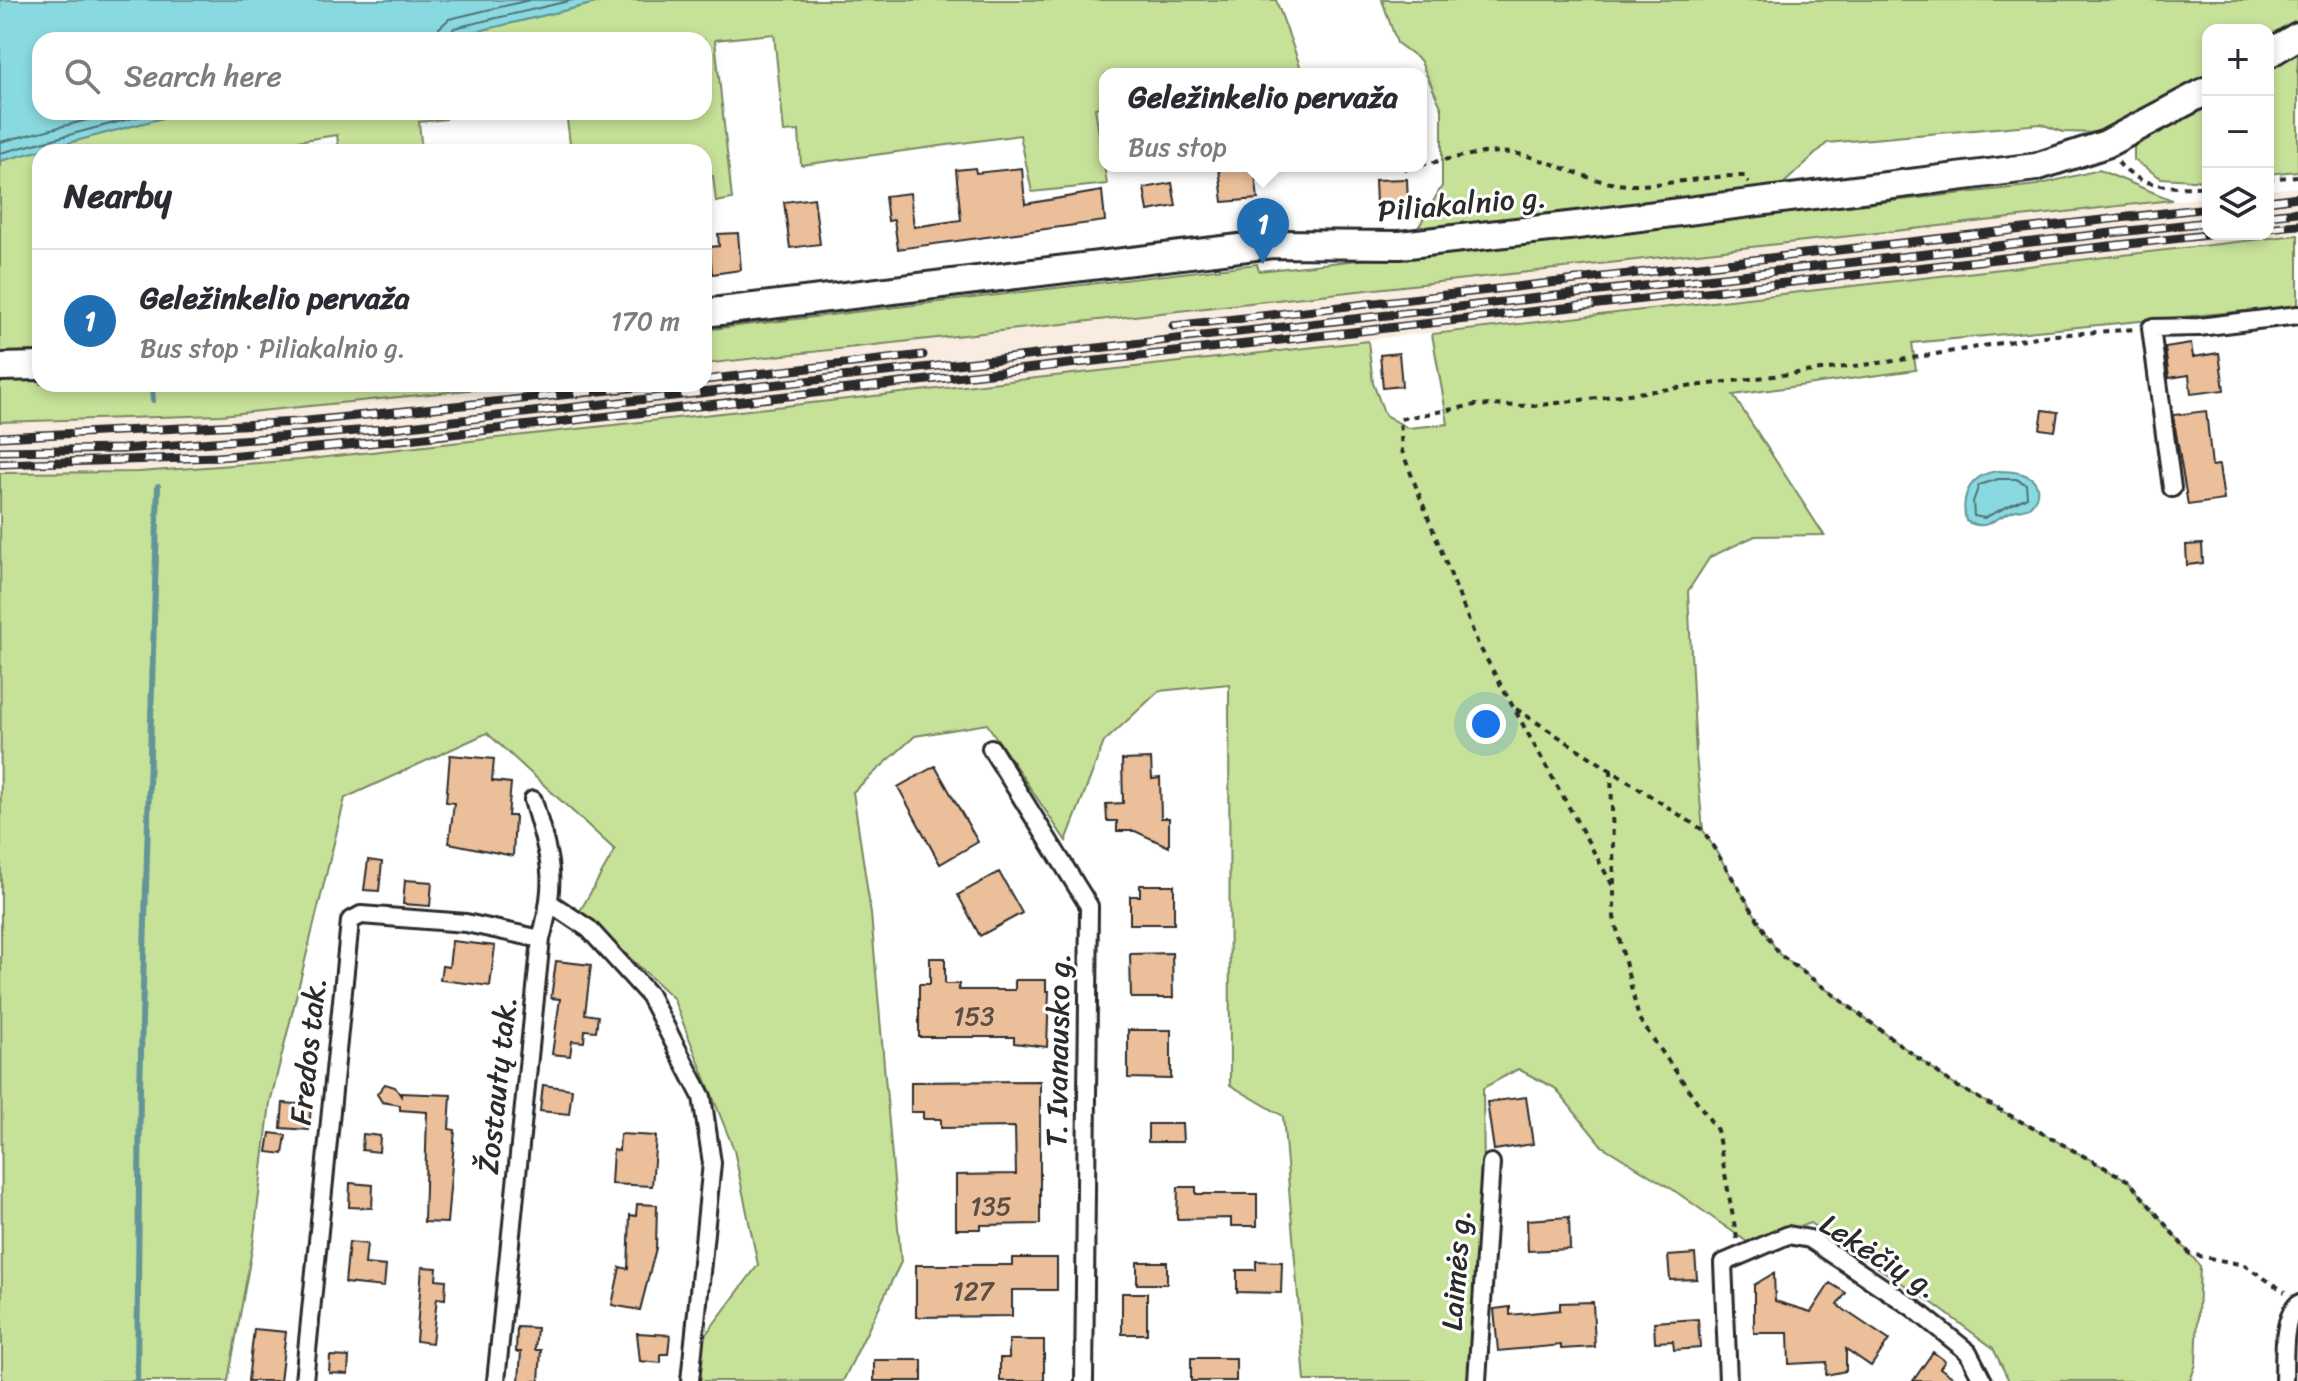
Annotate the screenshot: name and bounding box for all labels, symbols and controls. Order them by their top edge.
map controls [2202,24,2274,240]
button: + [2202,24,2274,96]
search box [32,32,712,120]
text: Search here [124,49,282,103]
icon: search [60,54,104,98]
popup [1099,68,1427,172]
text: Geležinkelio pervaža [1128,70,1398,124]
button: − [2202,96,2274,168]
text: Bus stop [1128,124,1227,170]
text: Nearby [64,166,172,226]
button: layers [2202,168,2274,240]
street label: Piliakalnio g. [1375,170,1549,238]
pin: 1 [1237,198,1289,264]
text: Geležinkelio pervaža [140,271,410,325]
text: 1 [84,298,96,344]
text: 170 m [611,298,680,344]
text: Bus stop · Piliakalnio g. [140,325,406,371]
your location [1466,704,1506,744]
street label: T. Ivanausko g. [1029,952,1087,1148]
street label: Fredos tak. [273,974,343,1128]
street label: Žostautų tak. [461,993,533,1177]
house number: 153 [953,993,995,1039]
house number: 135 [970,1183,1012,1229]
street label: Lekėčių g. [1809,1198,1949,1314]
street label: Laimės g. [1425,1208,1487,1332]
house number: 127 [952,1268,996,1314]

